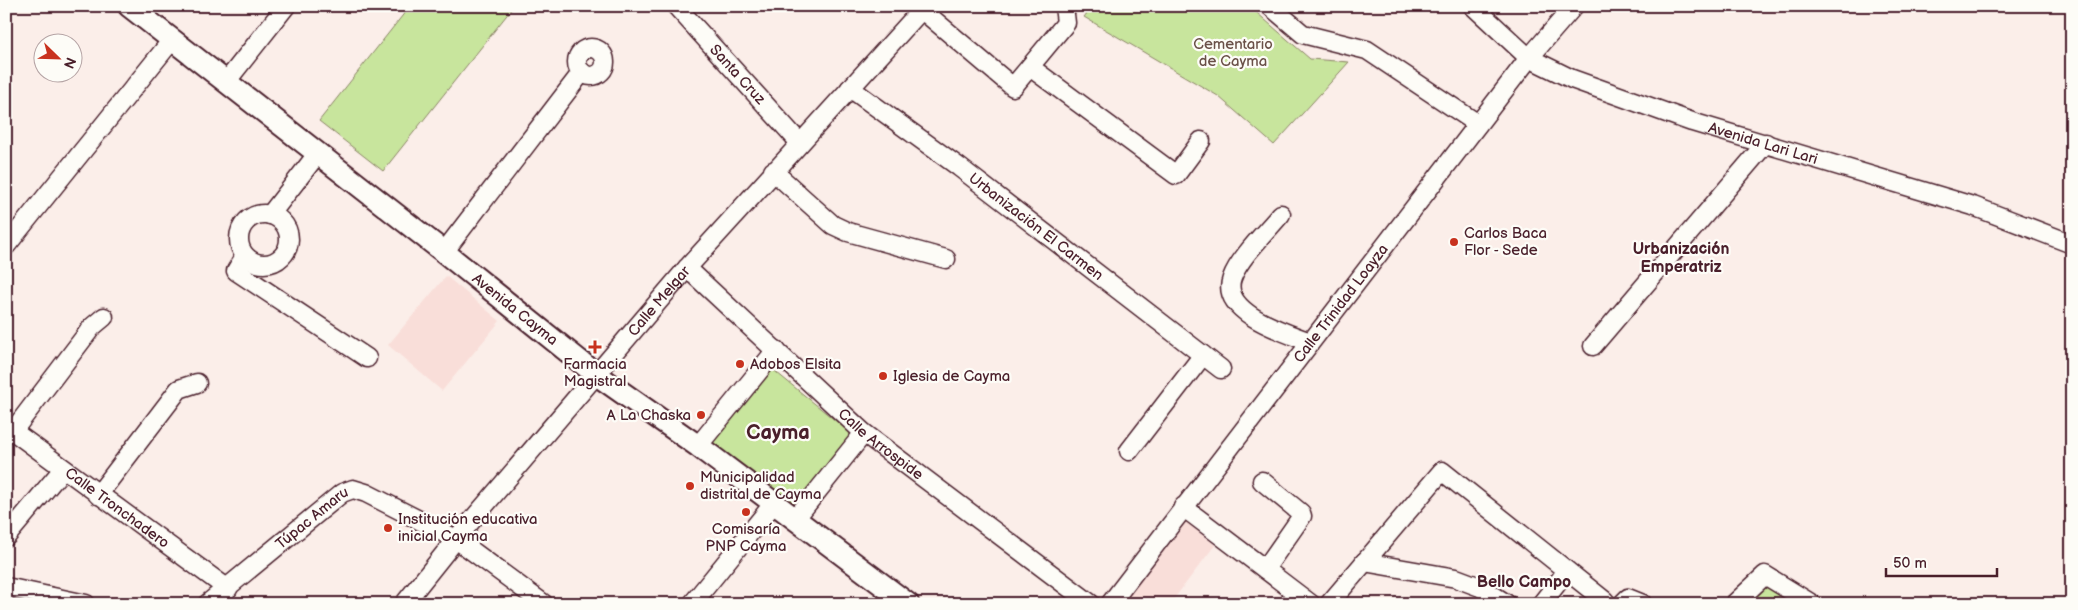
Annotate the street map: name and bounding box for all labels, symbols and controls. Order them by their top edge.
north arrow [32,32,82,82]
park label: Cementario de Cayma [1193,35,1273,71]
street label: Santa Cruz [705,41,770,109]
text: N [60,55,79,71]
street label: Avenida Lari Lari [1706,118,1820,169]
street label: Urbanización El Carmen [965,169,1107,285]
place label: Carlos Baca Flor - Sede [1464,224,1547,260]
marker: Carlos Baca Flor - Sede [1448,236,1460,248]
street label: Calle Trinidad Loayza [1290,240,1393,367]
district label: Urbanización Emperatriz [1633,240,1729,277]
street label: Calle Melgar [624,262,695,340]
street label: Avenida Cayma [468,269,562,350]
marker: Farmacia Magistral [589,341,601,353]
place label: Farmacia Magistral [563,355,627,391]
place label: Adobos Elsita [750,355,841,374]
marker: Adobos Elsita [734,358,746,370]
place label: Iglesia de Cayma [893,367,1010,386]
marker: Iglesia de Cayma [877,370,889,382]
street label: Calle Arrospide [834,405,927,484]
place label: A La Chaska [607,406,691,425]
marker: A La Chaska [695,409,707,421]
district label: Cayma [746,421,810,445]
street label: Calle Tronchadero [61,464,173,553]
place label: Municipalidad distrital de Cayma [700,468,821,504]
marker: Municipalidad distrital de Cayma [684,480,696,492]
street label: Túpac Amaru [272,483,351,554]
marker: Comisaría PNP Cayma [740,506,752,518]
place label: Institución educativa inicial Cayma [398,510,538,546]
place label: Comisaría PNP Cayma [705,520,787,556]
marker: Institución educativa inicial Cayma [382,522,394,534]
scale bar [1886,545,1997,577]
text: 50 m [1893,554,1927,573]
district label: Bello Campo [1477,573,1571,592]

